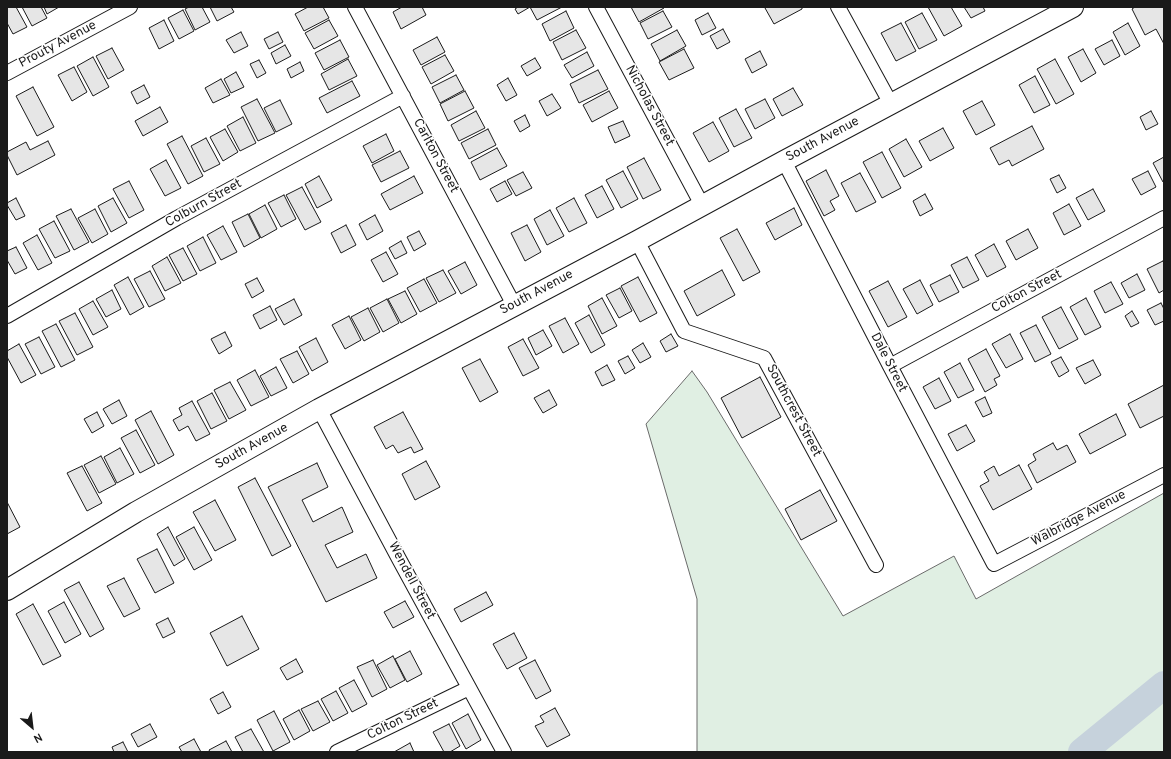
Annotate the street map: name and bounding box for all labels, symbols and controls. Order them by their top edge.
street label: Prouty Avenue [17,18,99,72]
street label: Nicholas Street [621,63,677,149]
street label: South Avenue [784,114,862,166]
street label: Carlton Street [409,116,461,196]
street label: Colburn Street [163,177,245,231]
street label: South Avenue [498,267,576,319]
street label: Colton Street [989,267,1065,317]
street label: Dale Street [866,331,910,395]
street label: Southcrest Street [762,362,824,460]
street label: South Avenue [213,421,291,473]
street label: Walbridge Avenue [1029,488,1129,550]
street label: Wendell Street [384,540,438,622]
street label: Colton Street [365,696,441,744]
north arrow [12,707,52,747]
text: N [31,730,44,746]

